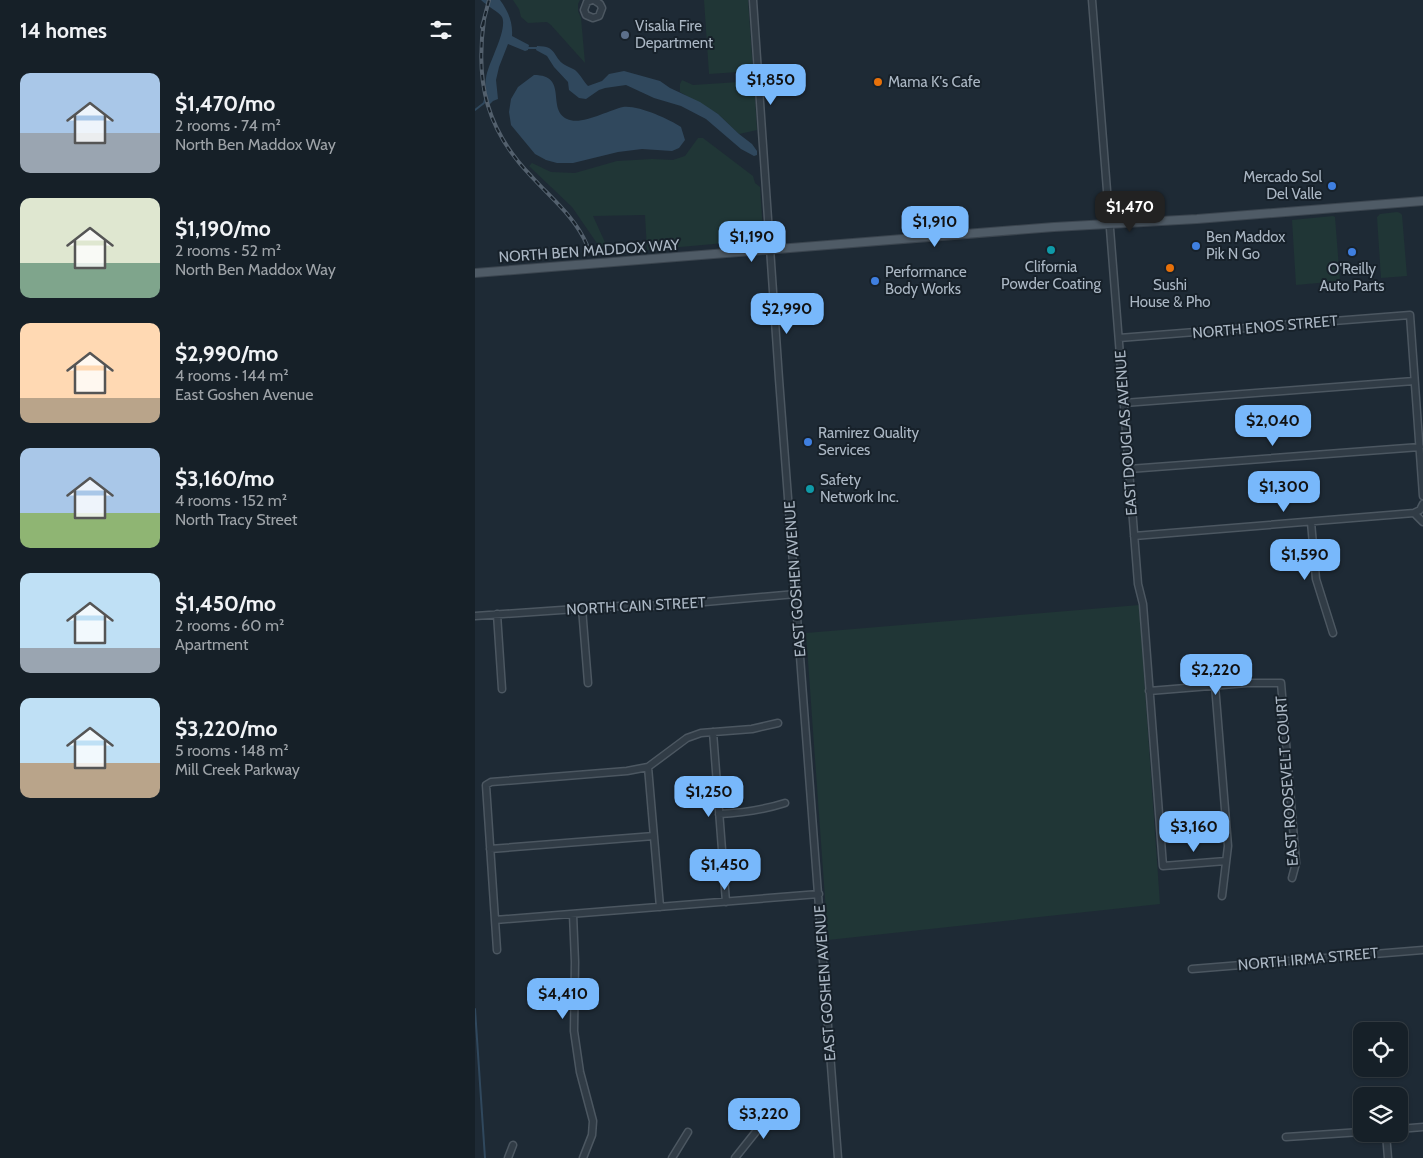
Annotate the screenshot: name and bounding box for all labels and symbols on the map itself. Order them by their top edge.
place label: Visalia Fire Department [635,17,713,52]
marker: Visalia Fire Department [619,29,631,41]
pin: $1,850 [730,64,812,106]
place label: Mama K's Cafe [888,73,981,91]
marker: Mama K's Cafe [872,76,884,88]
place label: Mercado Sol Del Valle [1243,168,1322,203]
marker: Mercado Sol Del Valle [1326,180,1338,192]
pin: $1,470 [1089,190,1171,233]
pin: $1,910 [894,206,976,248]
pin: $1,190 [711,220,793,263]
place label: Ben Maddox Pik N Go [1206,228,1285,263]
street label: NORTH BEN MADDOX WAY [498,236,680,266]
marker: Ben Maddox Pik N Go [1190,240,1202,252]
marker: Clifornia Powder Coating [1045,244,1057,256]
marker: O'Reilly Auto Parts [1346,246,1358,258]
place label: Clifornia Powder Coating [1001,258,1101,293]
place label: O'Reilly Auto Parts [1319,260,1385,295]
marker: Sushi House & Pho [1164,262,1176,274]
place label: Performance Body Works [885,263,967,298]
marker: Performance Body Works [869,275,881,287]
place label: Sushi House & Pho [1129,276,1211,311]
pin: $2,990 [746,292,828,335]
street label: NORTH ENOS STREET [1192,312,1338,342]
street label: EAST DOUGLAS AVENUE [1111,350,1141,516]
pin: $2,040 [1232,404,1314,447]
place label: Ramirez Quality Services [818,424,919,459]
marker: Ramirez Quality Services [802,436,814,448]
pin: $1,300 [1243,470,1325,513]
place label: Safety Network Inc. [820,471,899,506]
marker: Safety Network Inc. [804,483,816,495]
street label: EAST GOSHEN AVENUE [781,500,809,658]
pin: $1,590 [1264,538,1346,581]
street label: NORTH CAIN STREET [566,593,706,619]
pin: $2,220 [1175,654,1257,696]
street label: EAST ROOSEVELT COURT [1272,695,1302,867]
pin: $1,250 [668,776,750,818]
pin: $3,160 [1153,810,1235,853]
pin: $1,450 [684,848,766,891]
street label: EAST GOSHEN AVENUE [811,904,839,1062]
street label: NORTH IRMA STREET [1237,944,1379,974]
pin: $4,410 [522,978,604,1020]
pin: $3,220 [723,1098,805,1140]

